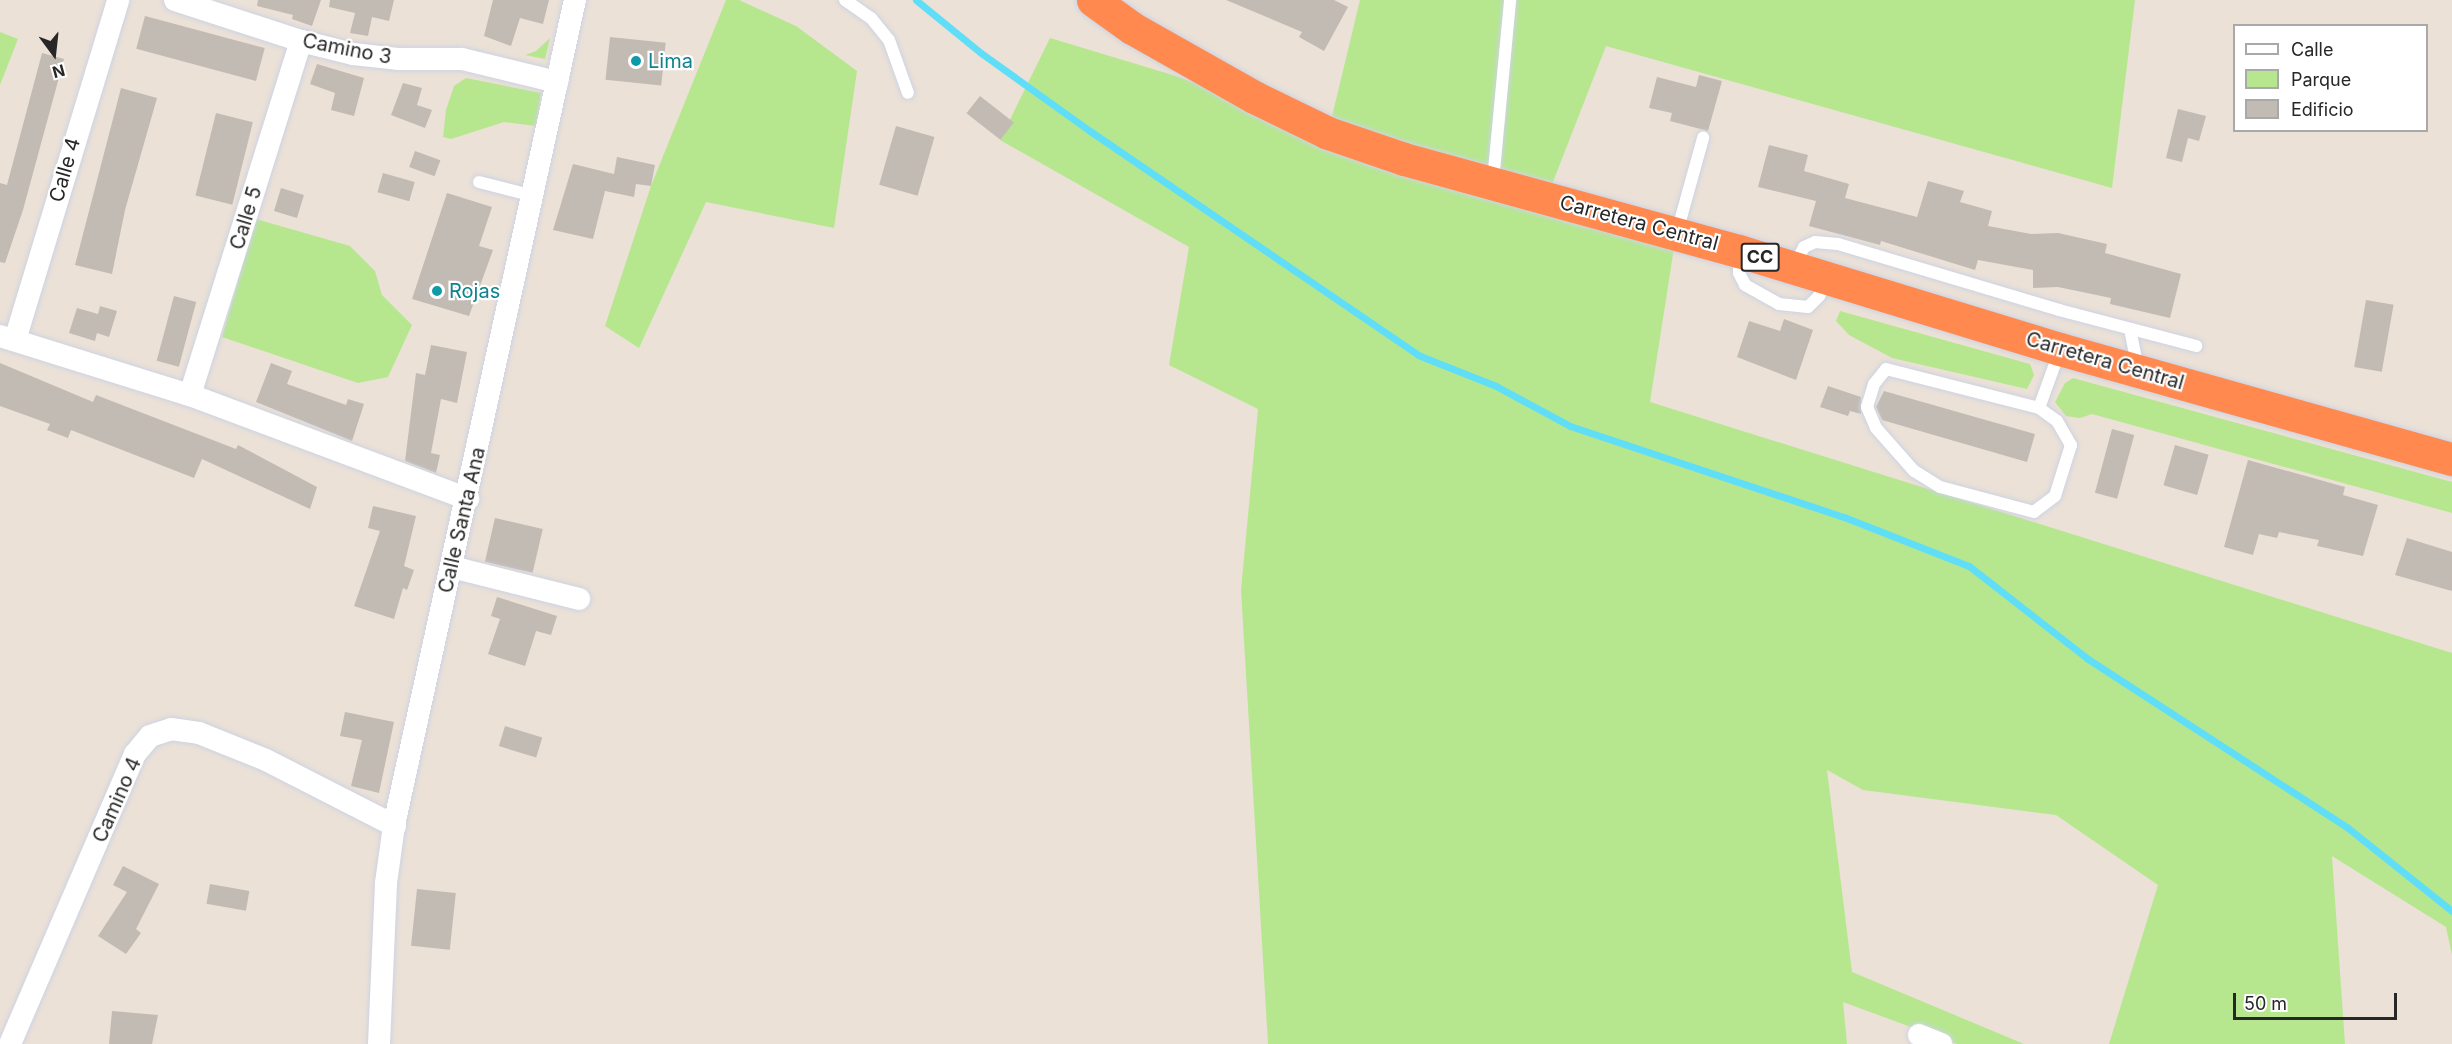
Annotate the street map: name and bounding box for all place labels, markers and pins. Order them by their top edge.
place label: Lima [648,49,693,73]
marker: Lima [629,54,643,68]
place label: Rojas [449,279,500,303]
marker: Rojas [430,284,444,298]

